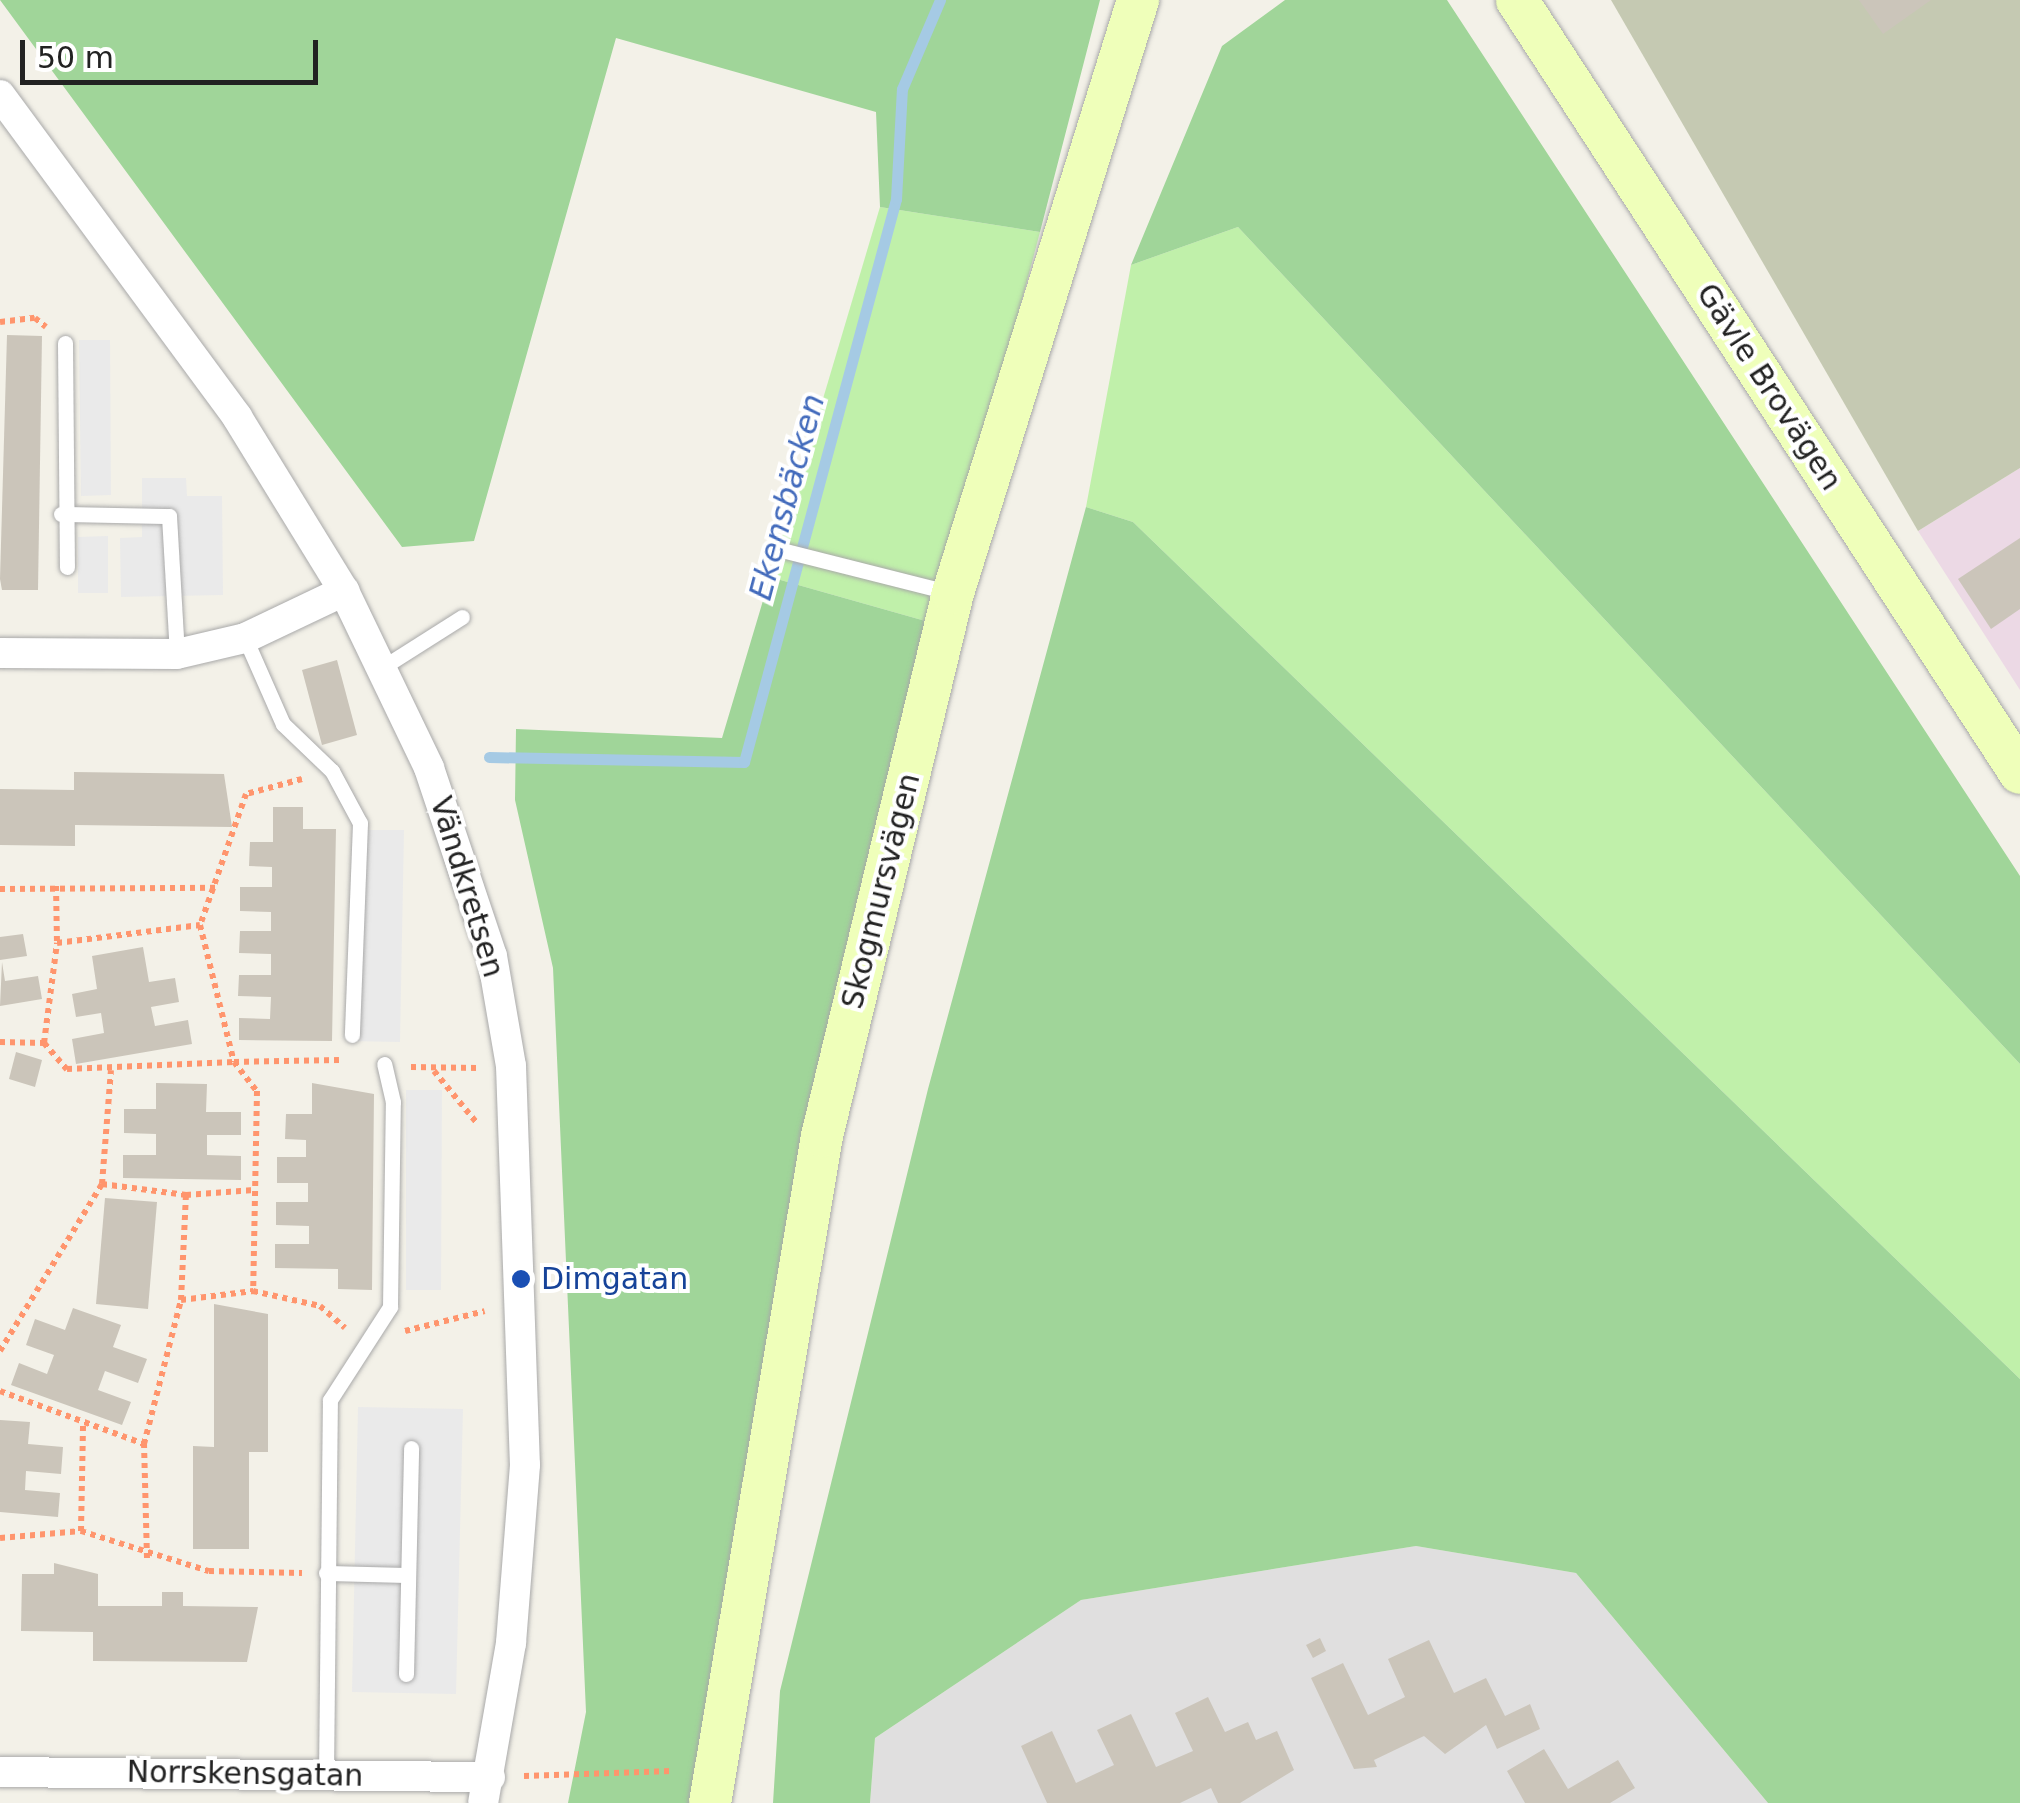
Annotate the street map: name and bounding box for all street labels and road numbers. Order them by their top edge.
street label: Gävle Brovägen [1689,277,1849,497]
street label: Skogmursvägen [834,769,928,1013]
street label: Vändkretsen [422,792,512,982]
street label: Norrskensgatan [126,1754,364,1794]

